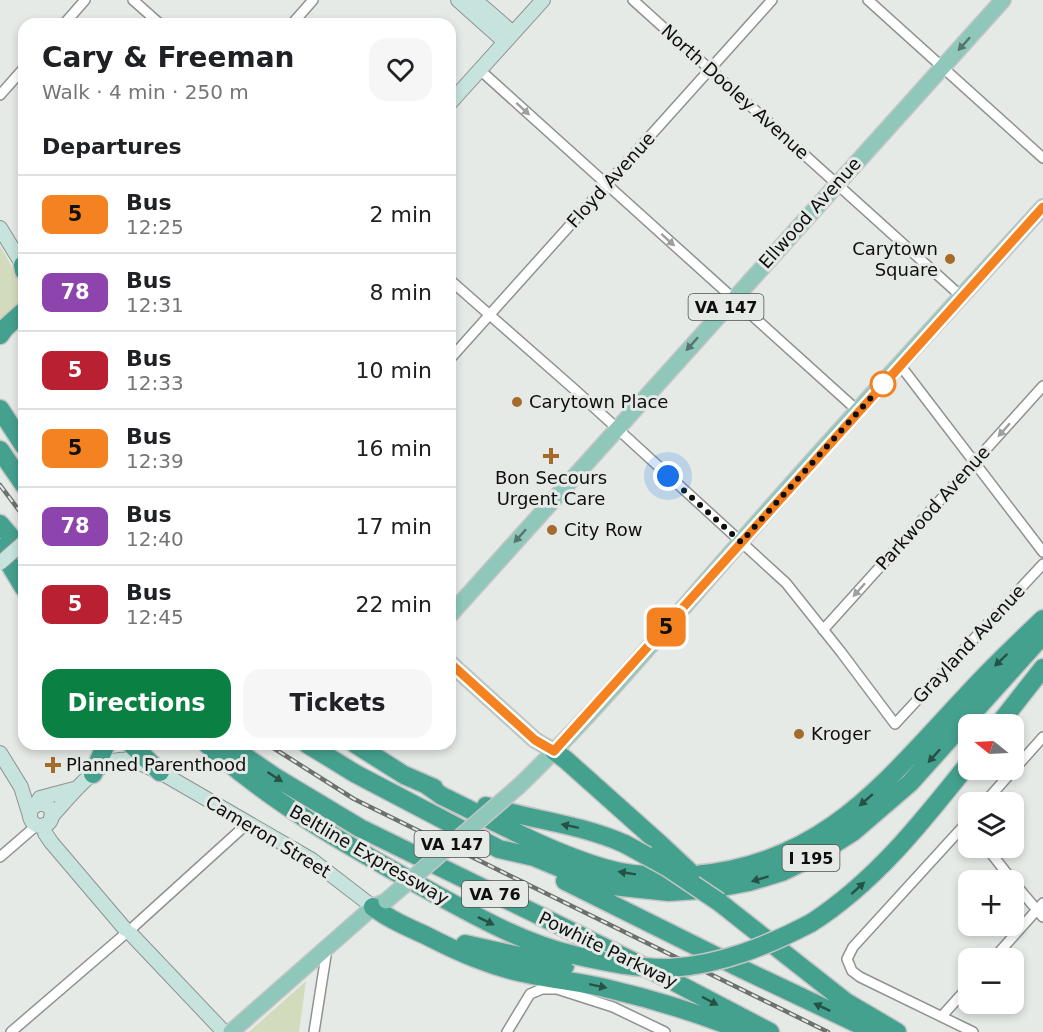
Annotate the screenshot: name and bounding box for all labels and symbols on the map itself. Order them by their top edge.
street label: North Dooley Avenue [657,20,813,163]
one-way arrow [957,36,971,51]
one-way arrow [515,102,530,115]
street label: Floyd Avenue [562,128,659,232]
street label: Ellwood Avenue [754,153,865,273]
one-way arrow [660,233,675,246]
place label: Carytown Square [852,238,938,280]
marker: Carytown Square [943,252,957,266]
road number: VA 147 [688,294,764,320]
one-way arrow [686,336,699,351]
unlabelled marker [870,371,896,397]
place label: Carytown Place [529,391,668,412]
marker: Carytown Place [510,395,524,409]
one-way arrow [997,422,1011,437]
street label: Parkwood Avenue [871,441,994,574]
marker: Bon Secours Urgent Care [542,447,560,465]
your location [653,461,683,491]
place label: Bon Secours Urgent Care [495,467,607,509]
place label: City Row [564,519,642,540]
marker: City Row [545,523,559,537]
one-way arrow [514,528,527,543]
street label: Grayland Avenue [908,580,1029,707]
one-way arrow [853,582,866,597]
line badge: 5 [646,608,686,646]
one-way arrow [994,652,1008,666]
north arrow [958,714,1024,780]
place label: Kroger [811,723,871,744]
marker: Kroger [792,727,806,741]
one-way arrow [927,749,941,764]
place label: Planned Parenthood [66,754,246,775]
marker: Planned Parenthood [44,756,62,774]
one-way arrow [267,771,283,782]
street label: Cameron Street [202,791,335,882]
one-way arrow [859,793,874,806]
street label: Beltline Expressway [286,800,453,909]
one-way arrow [560,821,579,830]
road number: VA 147 [414,831,490,857]
road number: I 195 [782,845,840,871]
one-way arrow [617,868,636,877]
one-way arrow [751,875,769,884]
road number: VA 76 [462,881,528,907]
one-way arrow [850,881,865,895]
street label: Powhite Parkway [536,907,681,992]
one-way arrow [477,915,495,925]
one-way arrow [589,982,608,991]
one-way arrow [701,996,718,1006]
one-way arrow [814,1002,831,1011]

